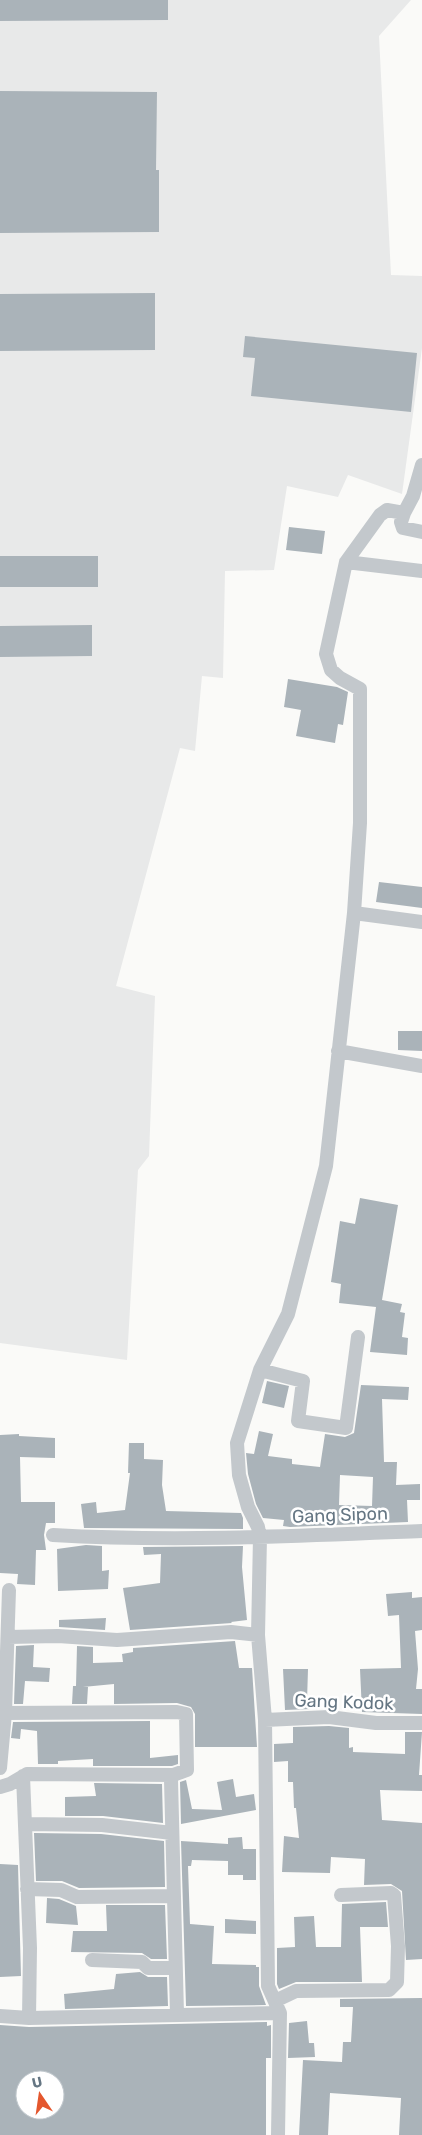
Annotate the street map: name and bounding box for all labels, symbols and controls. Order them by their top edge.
street label: Gang Sipon [292,1502,388,1528]
street label: Gang Kodok [294,1689,395,1715]
north arrow [15,2070,65,2120]
text: U [30,2073,44,2092]

